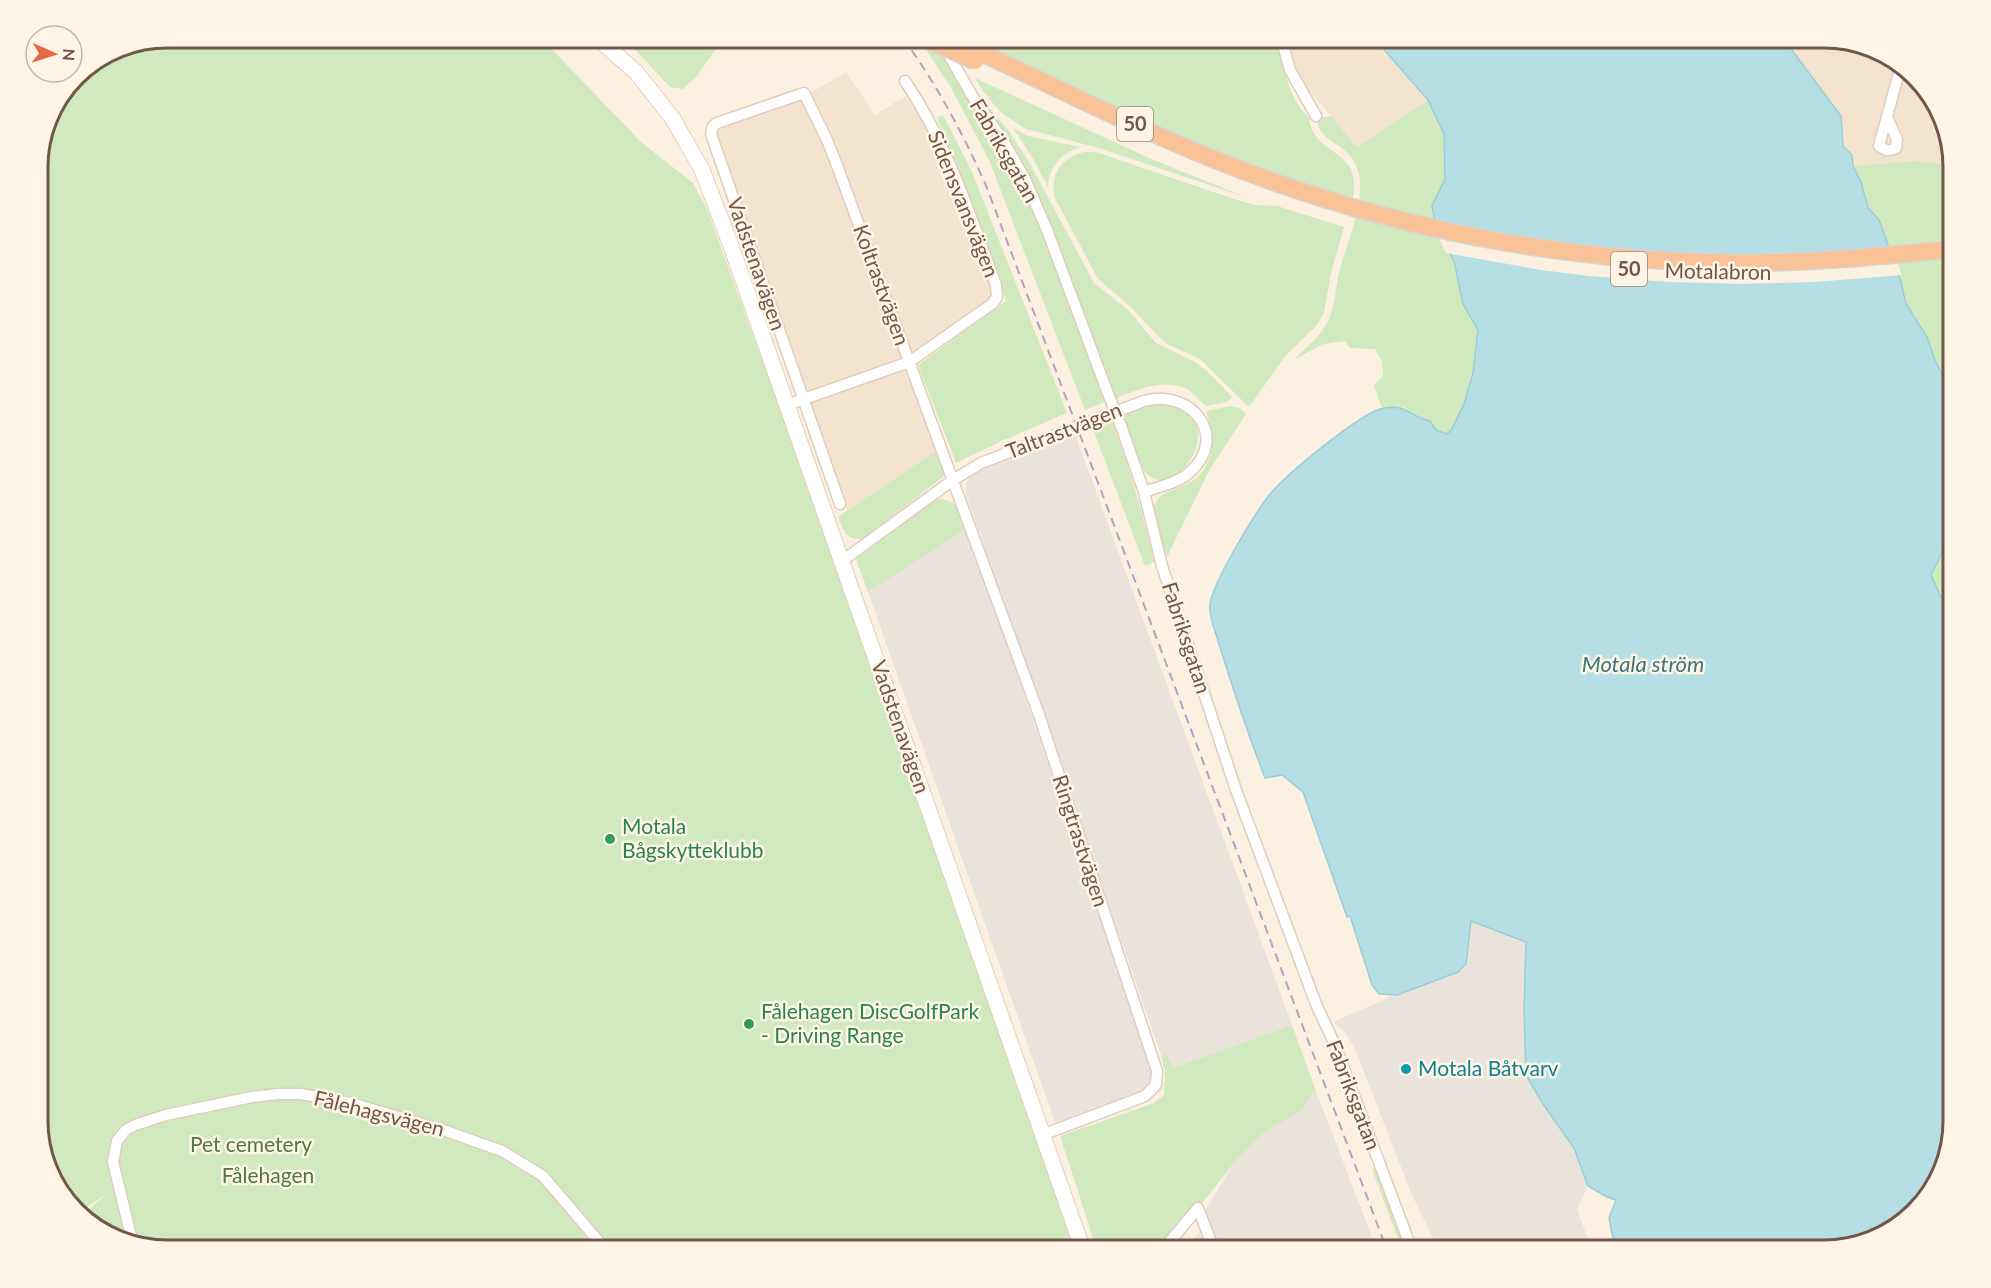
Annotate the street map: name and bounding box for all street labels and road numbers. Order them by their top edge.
street label: Fabriksgatan [966,94,1045,207]
road number: 50 [1117,107,1153,141]
street label: Sidensvansvägen [924,126,1005,281]
street label: Vadstenavägen [723,194,792,333]
street label: Koltrastvägen [849,221,916,348]
road number: 50 [1611,252,1647,286]
street label: Motalabron [1664,257,1772,284]
street label: Taltrastvägen [1002,396,1125,463]
street label: Fabriksgatan [1158,579,1217,697]
street label: Vadstenavägen [867,657,936,796]
street label: Ringtrastvägen [1048,771,1115,910]
street label: Fabriksgatan [1322,1036,1387,1153]
street label: Fålehagsvägen [312,1084,447,1141]

